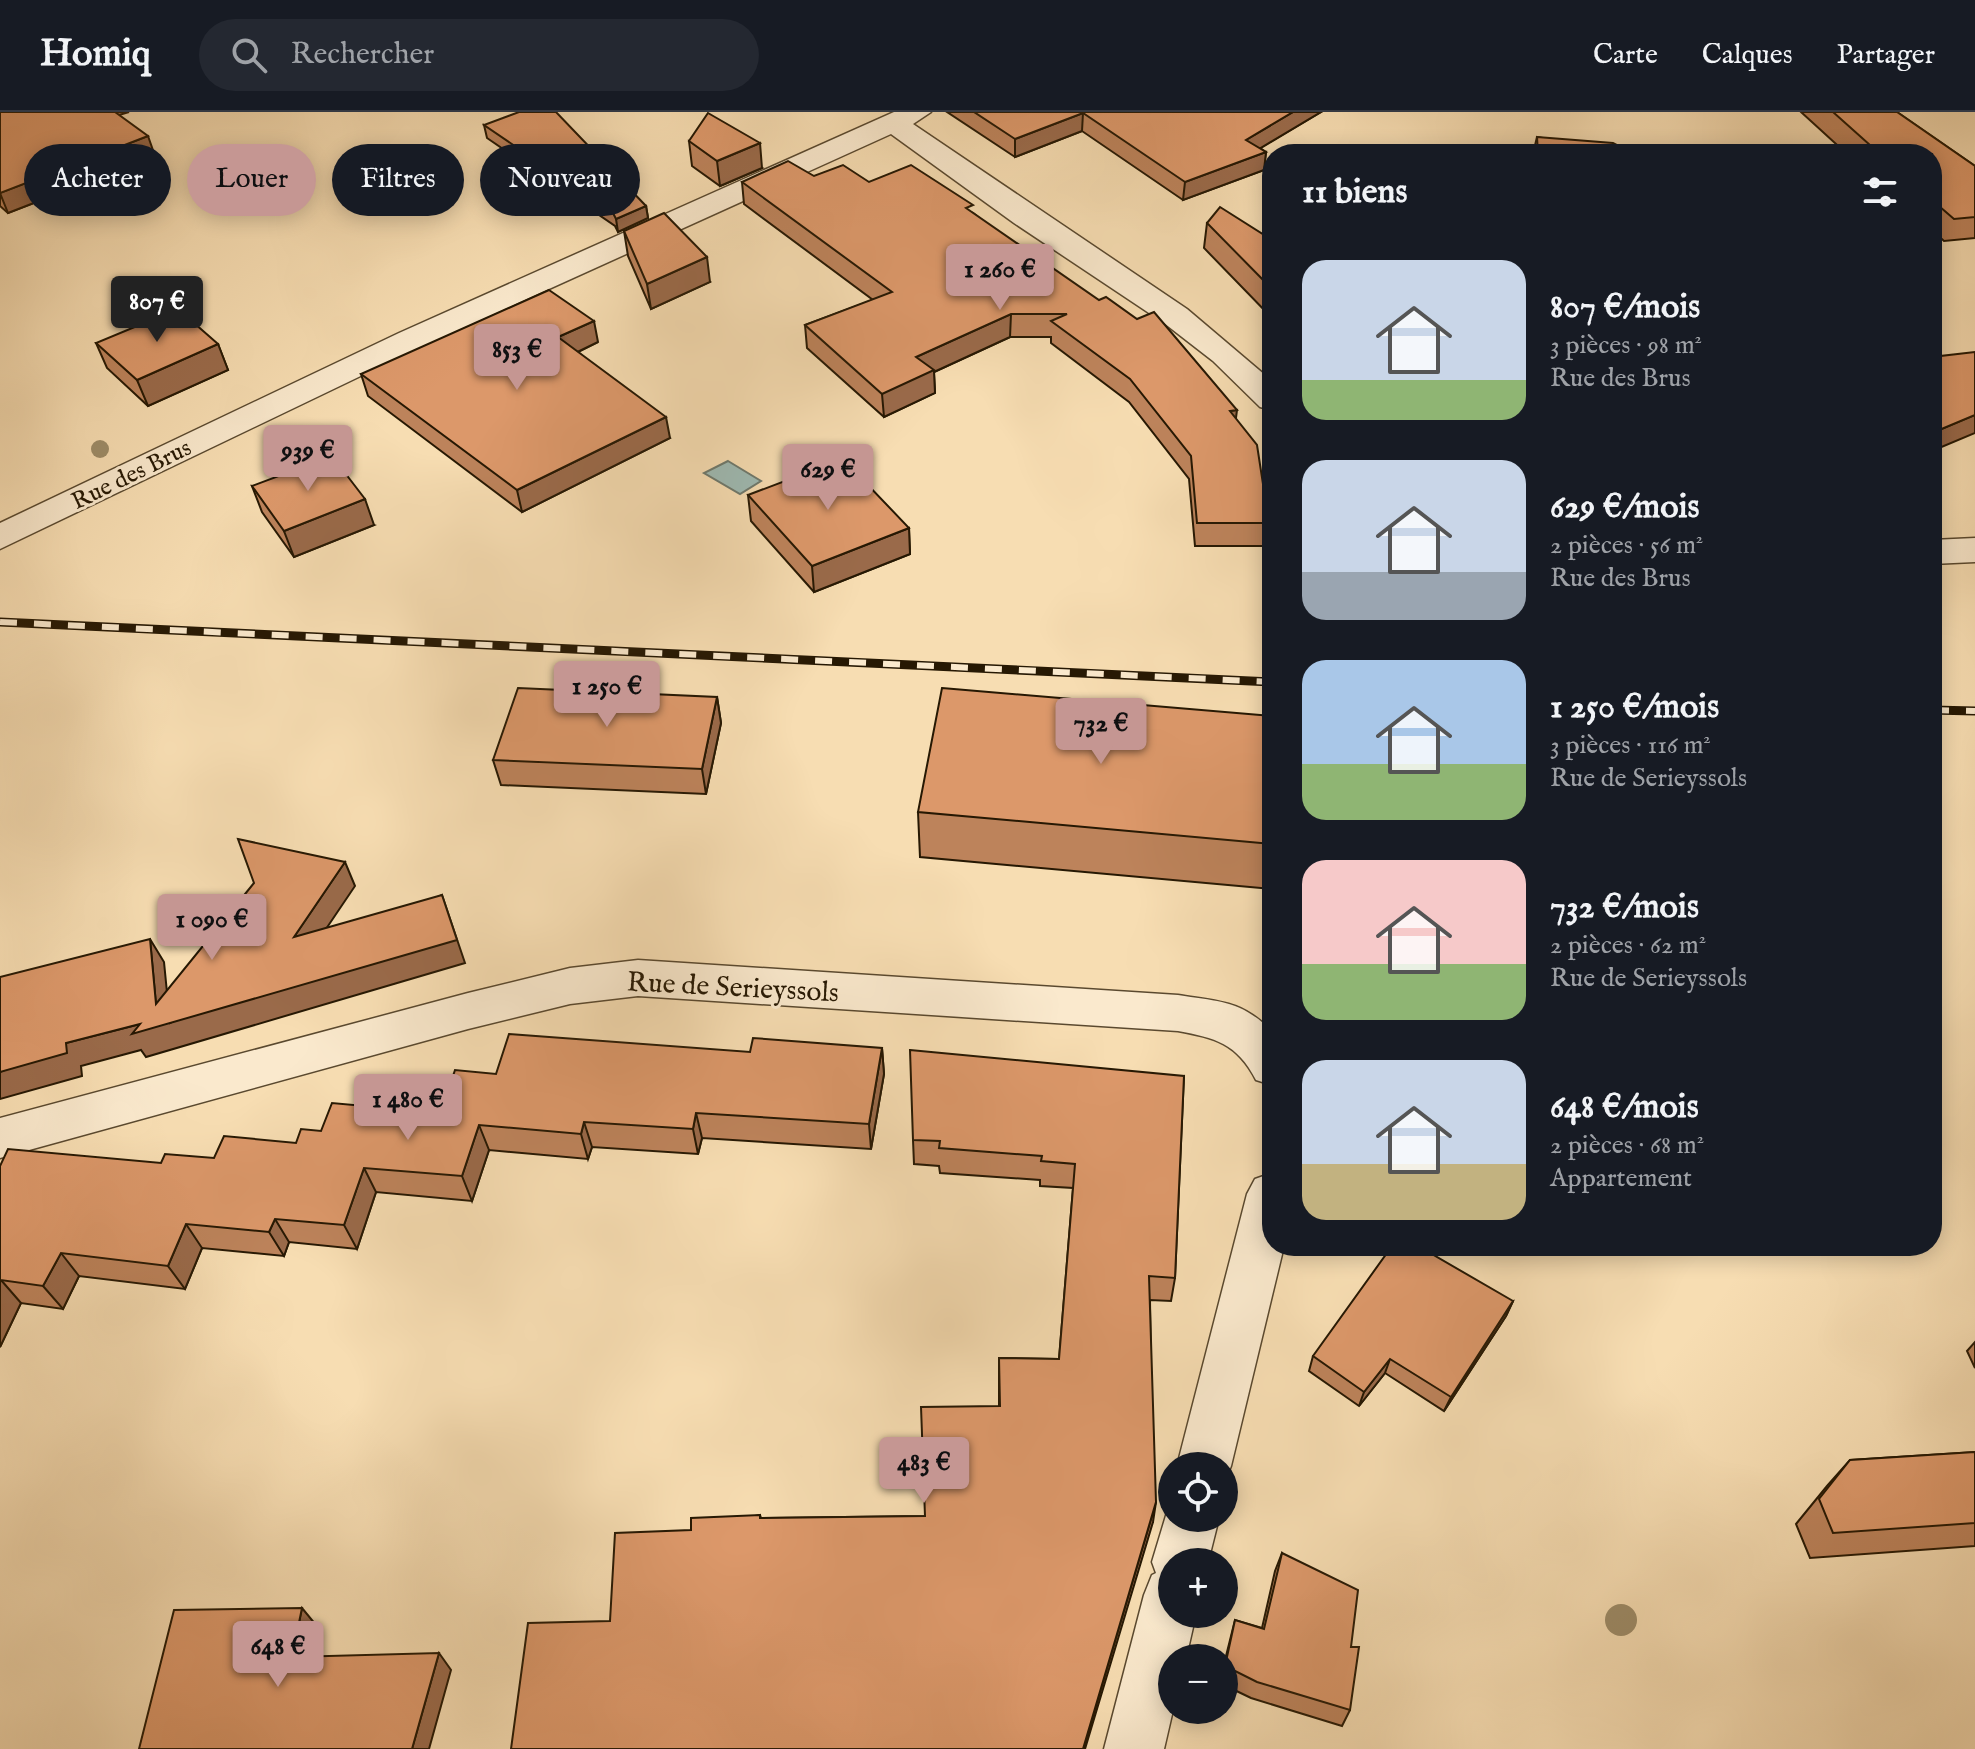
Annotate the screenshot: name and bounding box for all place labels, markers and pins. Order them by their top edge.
pin: 1 260 € [926,244,1074,312]
pin: 807 € [101,276,213,344]
pin: 853 € [461,324,573,392]
pin: 939 € [252,425,364,493]
pin: 629 € [772,444,884,512]
pin: 1 250 € [533,661,681,729]
pin: 732 € [1045,698,1157,766]
pin: 1 090 € [138,894,286,962]
pin: 1 480 € [334,1074,482,1142]
pin: 483 € [868,1437,980,1505]
pin: 648 € [222,1621,334,1689]

